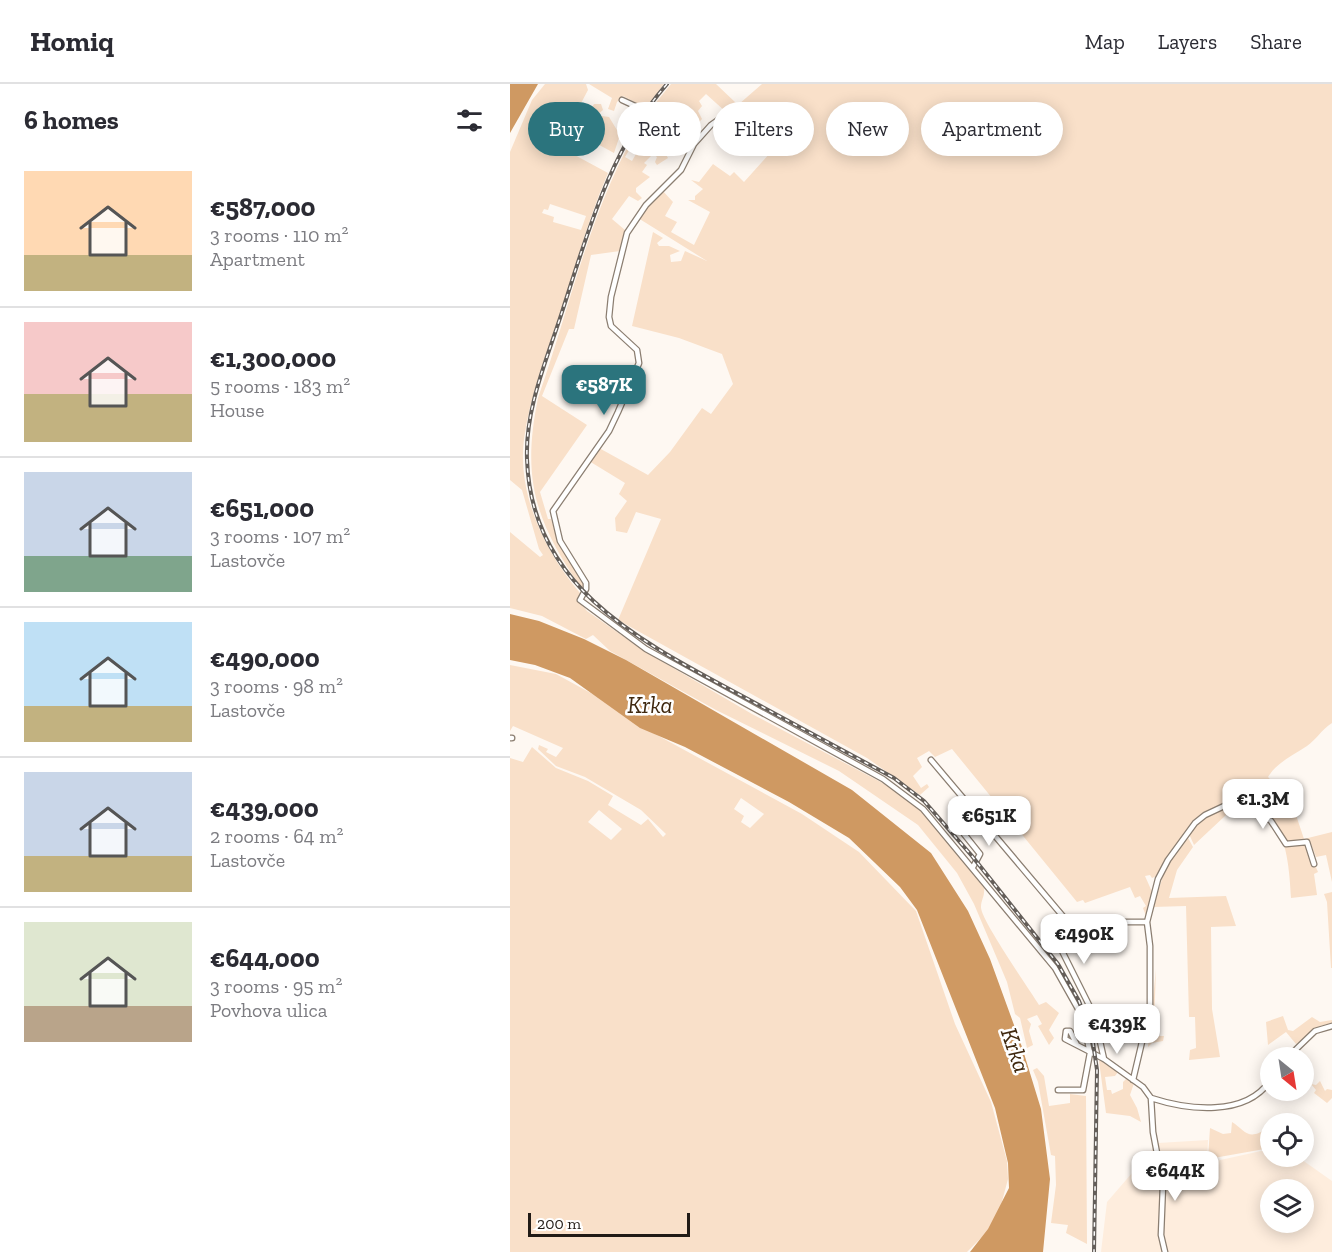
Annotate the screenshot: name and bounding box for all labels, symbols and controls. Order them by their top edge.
text: Homiq [30,25,114,58]
text: Map [1085,29,1125,54]
text: Layers [1158,29,1217,54]
text: Share [1250,29,1302,54]
chip: Buy [528,102,605,156]
chip: Rent [617,102,701,156]
chip: Filters [713,102,814,156]
chip: New [826,102,909,156]
chip: Apartment [921,102,1063,156]
text: 6 homes [24,104,119,136]
icon: filters [453,104,486,137]
text: €587,000 [210,191,316,223]
icon: home [72,195,144,267]
text: 3 rooms · 110 m² [210,223,348,247]
text: Apartment [210,247,305,271]
text: €1,300,000 [210,342,336,374]
icon: home [72,346,144,418]
pin: €587K [562,365,646,416]
text: €587K [576,372,632,396]
text: 5 rooms · 183 m² [210,374,350,398]
text: House [210,398,264,422]
text: €651,000 [210,492,314,524]
icon: home [72,496,144,568]
text: 3 rooms · 107 m² [210,524,350,548]
text: Lastovče [210,548,285,572]
text: €490,000 [210,642,320,674]
icon: home [72,646,144,718]
text: 3 rooms · 98 m² [210,674,343,698]
water label: Krka [627,690,673,719]
text: Lastovče [210,698,285,722]
pin: €1.3M [1221,779,1305,830]
text: €1.3M [1236,786,1290,810]
text: €439,000 [210,792,319,824]
icon: home [72,796,144,868]
pin: €651K [947,796,1031,847]
text: €651K [962,803,1016,827]
text: 2 rooms · 64 m² [210,824,343,848]
text: Lastovče [210,848,285,872]
pin: €490K [1042,914,1126,965]
text: €490K [1055,921,1113,945]
text: €644,000 [210,942,320,974]
icon: home [72,946,144,1018]
text: 3 rooms · 95 m² [210,974,342,998]
text: Povhova ulica [210,998,327,1022]
pin: €439K [1075,1004,1159,1055]
text: €439K [1088,1011,1146,1035]
water label: Krka [995,1024,1037,1076]
north arrow [1260,1047,1314,1101]
map controls [1260,1047,1314,1233]
button: locate [1260,1113,1314,1167]
pin: €644K [1133,1151,1217,1202]
text: €644K [1146,1158,1204,1182]
button: layers [1260,1179,1314,1233]
scale bar [528,1210,690,1238]
text: 200 m [537,1214,581,1233]

